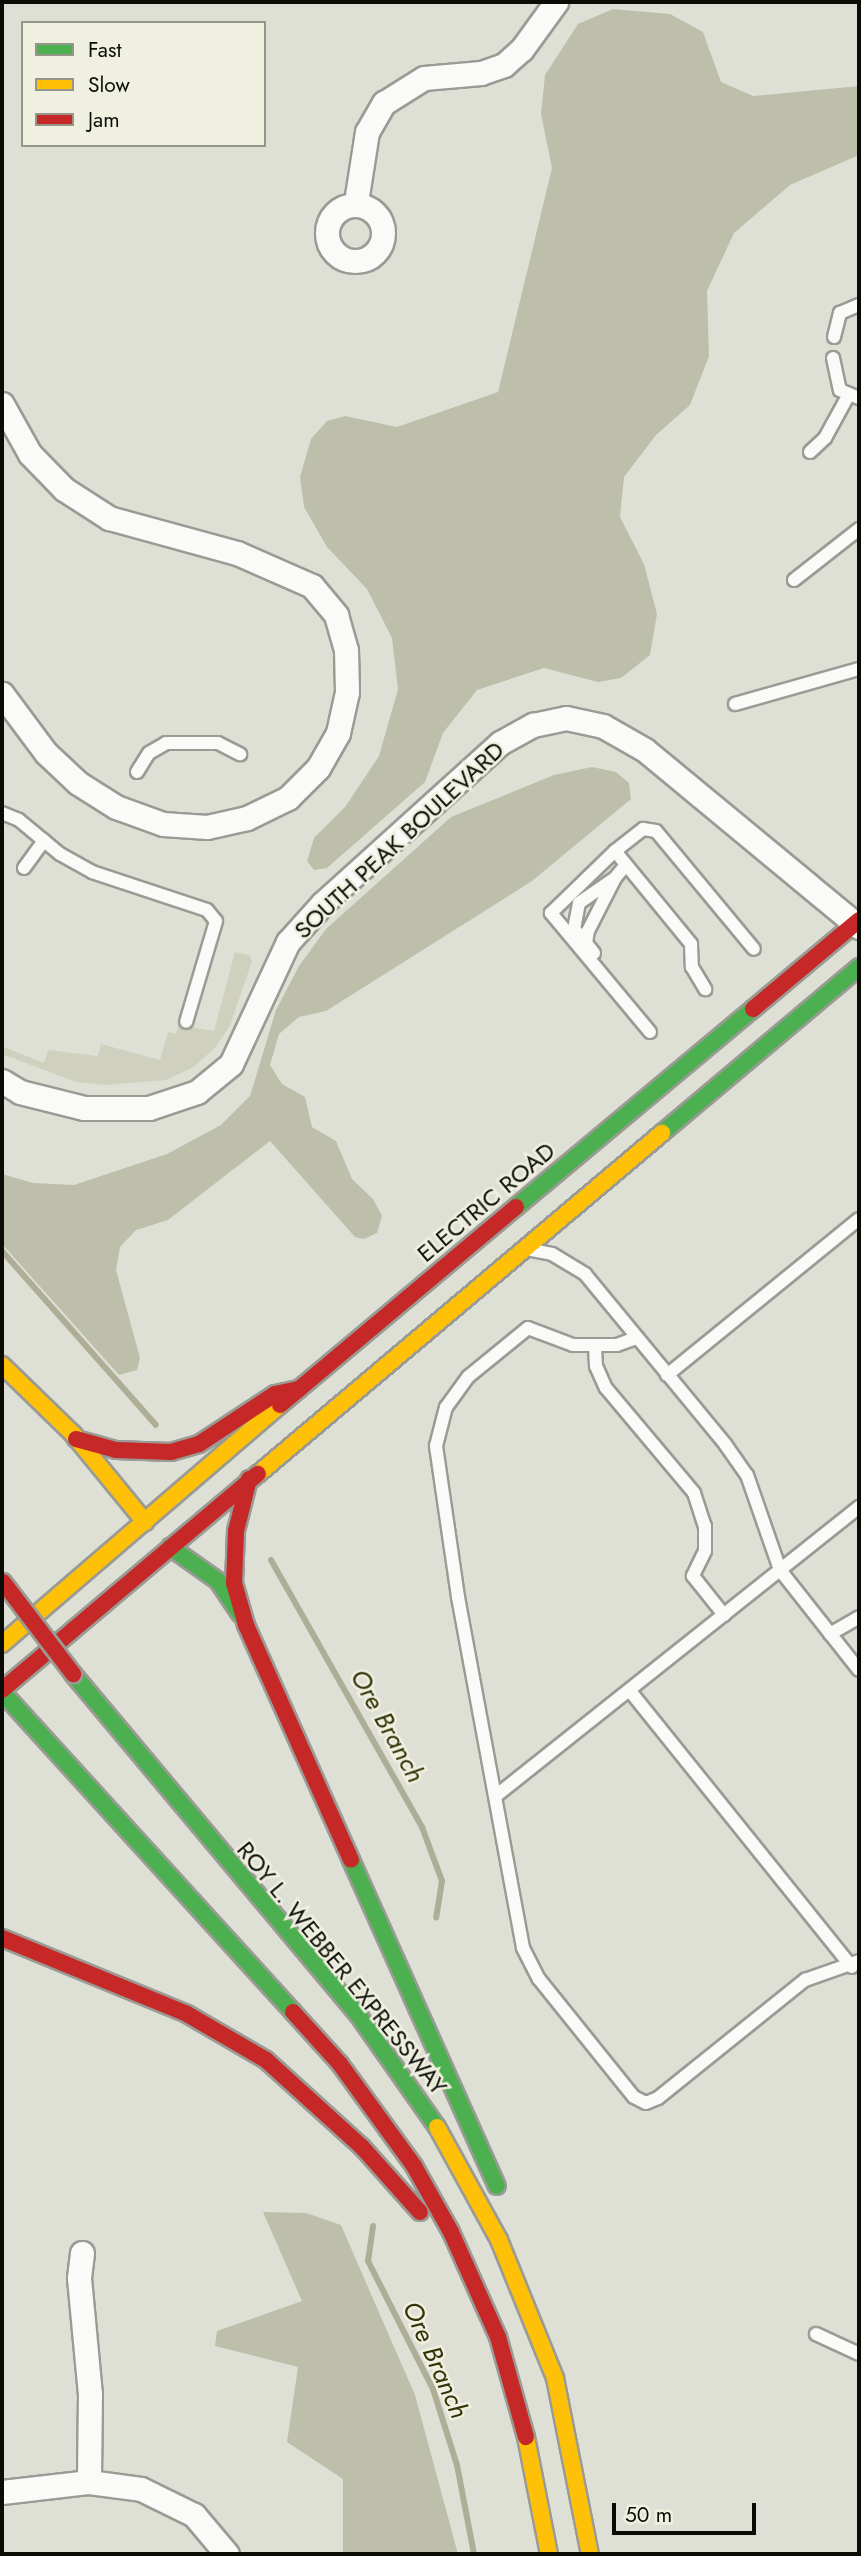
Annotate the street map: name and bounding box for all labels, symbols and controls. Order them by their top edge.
legend [21,21,266,147]
text: Fast [88,35,121,65]
text: Slow [88,70,130,100]
text: Jam [88,105,120,135]
street label: SOUTH PEAK BOULEVARD [288,735,510,945]
street label: ELECTRIC ROAD [411,1136,561,1268]
water label: Ore Branch [343,1664,431,1788]
street label: ROY L. WEBBER EXPRESSWAY [231,1836,453,2100]
water label: Ore Branch [395,2297,475,2423]
scale bar [616,2490,760,2534]
text: 50 m [625,2500,672,2530]

